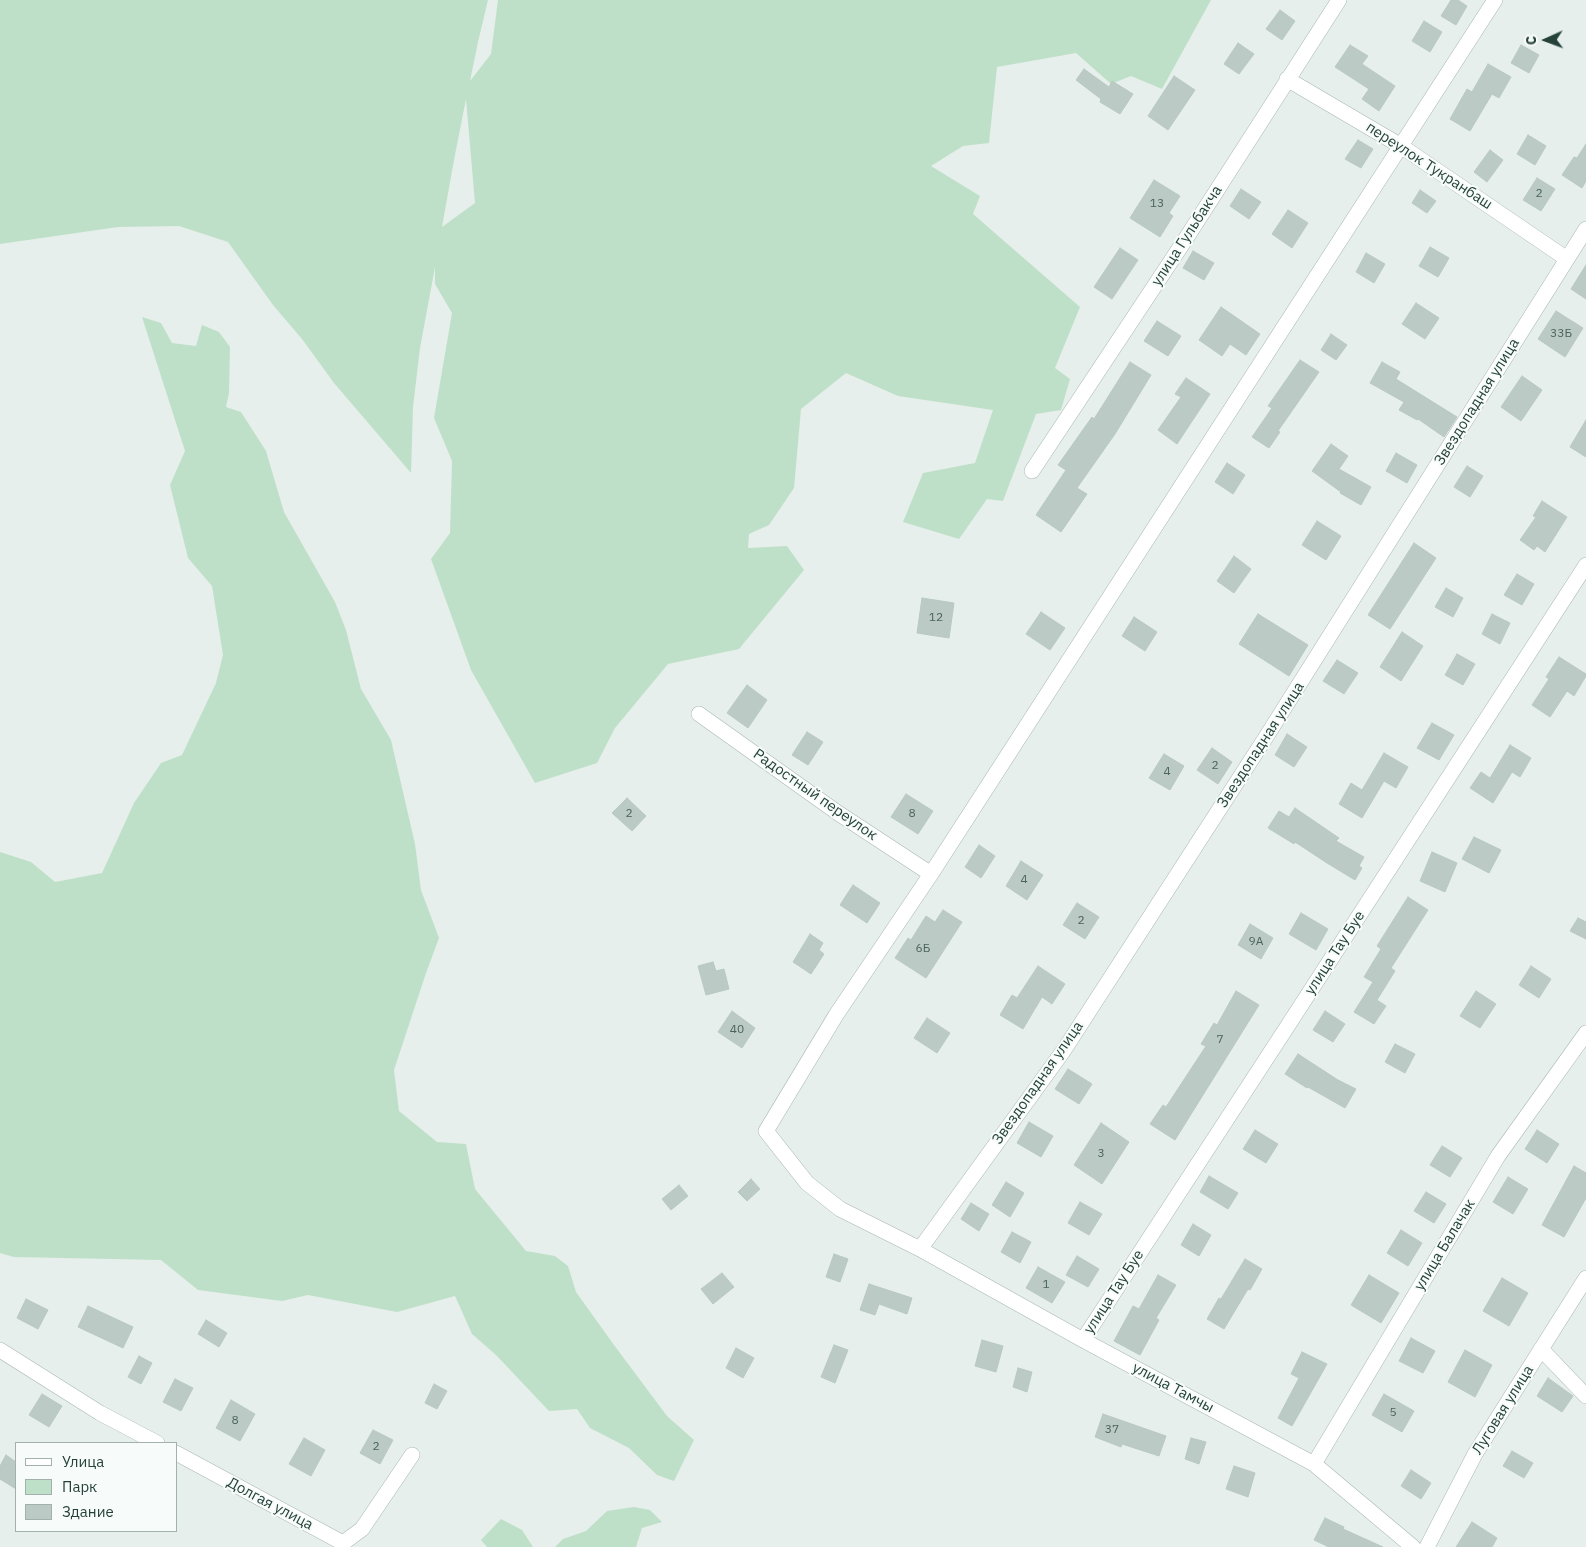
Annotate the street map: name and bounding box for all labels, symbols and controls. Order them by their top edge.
north arrow [1521,15,1571,65]
text: С [1522,36,1540,45]
street label: переулок Тукранбаш [1362,118,1496,214]
street label: улица Гульбакча [1148,182,1226,290]
house number: 2 [1535,187,1543,201]
house number: 13 [1150,197,1164,211]
house number: 33Б [1550,327,1572,341]
street label: Звездопадная улица [1431,335,1523,469]
house number: 12 [929,611,943,625]
street label: Звездопадная улица [1214,679,1308,811]
street label: Радостный переулок [749,745,881,845]
house number: 2 [1211,759,1219,773]
house number: 4 [1163,765,1171,779]
house number: 2 [625,807,633,821]
house number: 8 [908,807,916,821]
house number: 4 [1020,873,1028,887]
street label: улица Тау Буе [1301,908,1369,998]
house number: 2 [1077,914,1085,928]
house number: 9А [1249,935,1263,949]
house number: 6Б [916,942,930,956]
street label: Звездопадная улица [989,1018,1087,1148]
house number: 40 [730,1023,744,1037]
house number: 7 [1216,1033,1224,1047]
house number: 3 [1097,1147,1105,1161]
street label: улица Балачак [1411,1196,1479,1294]
street label: улица Тау Буе [1080,1247,1148,1337]
house number: 1 [1042,1278,1050,1292]
street label: улица Тамчы [1129,1359,1217,1417]
street label: Луговая улица [1468,1362,1538,1458]
house number: 5 [1389,1406,1397,1420]
house number: 8 [231,1414,239,1428]
house number: 37 [1105,1423,1119,1437]
house number: 2 [372,1440,380,1454]
legend [15,1442,178,1532]
text: Улица [62,1452,104,1471]
street label: Долгая улица [224,1474,316,1534]
text: Парк [62,1477,97,1496]
text: Здание [62,1502,114,1521]

